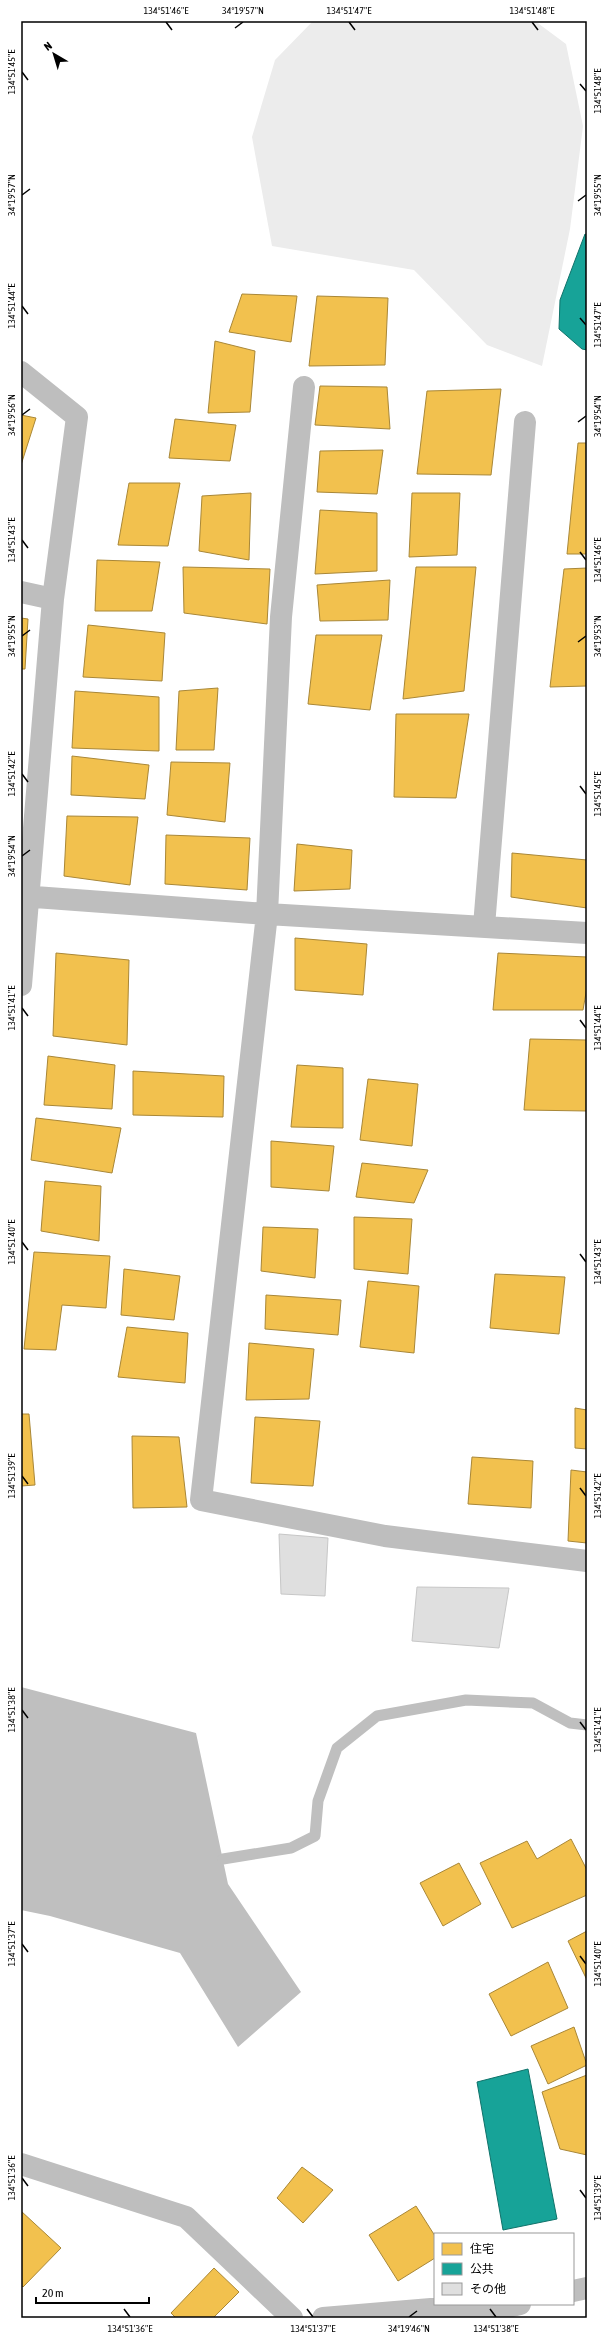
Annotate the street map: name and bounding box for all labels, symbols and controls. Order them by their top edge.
text: 134°51'46"E [144,5,189,16]
text: 34°19'57"N [222,5,264,16]
text: 134°51'47"E [327,5,372,16]
text: 134°51'48"E [510,5,555,16]
north arrow [34,34,74,74]
text: N [42,39,54,53]
text: 134°51'45"E [6,49,17,94]
text: 134°51'48"E [592,68,603,113]
text: 34°19'57"N [6,174,17,216]
text: 34°19'55"N [592,174,603,216]
text: 134°51'44"E [6,283,17,328]
text: 134°51'47"E [592,302,603,347]
text: 34°19'56"N [6,394,17,436]
text: 34°19'54"N [592,395,603,437]
text: 134°51'43"E [6,517,17,562]
text: 134°51'46"E [592,537,603,582]
text: 34°19'55"N [6,615,17,657]
text: 34°19'53"N [592,615,603,657]
text: 134°51'42"E [6,751,17,796]
text: 134°51'45"E [592,771,603,816]
text: 34°19'54"N [6,835,17,877]
text: 134°51'41"E [6,985,17,1030]
text: 134°51'44"E [592,1005,603,1050]
text: 134°51'40"E [6,1219,17,1264]
text: 134°51'43"E [592,1239,603,1284]
text: 134°51'39"E [6,1453,17,1498]
text: 134°51'42"E [592,1473,603,1518]
text: 134°51'38"E [6,1687,17,1732]
text: 134°51'41"E [592,1707,603,1752]
text: 134°51'37"E [6,1921,17,1966]
text: 134°51'40"E [592,1941,603,1986]
text: 134°51'36"E [6,2155,17,2200]
text: 134°51'39"E [592,2175,603,2220]
legend [434,2233,574,2305]
text: 住宅 [470,2242,494,2256]
text: 公共 [470,2262,494,2276]
scale bar [36,2279,149,2305]
text: その他 [470,2282,506,2296]
text: 20 m [42,2286,64,2300]
text: 134°51'36"E [108,2323,153,2334]
text: 134°51'37"E [291,2323,336,2334]
text: 34°19'46"N [388,2323,430,2334]
text: 134°51'38"E [474,2323,519,2334]

